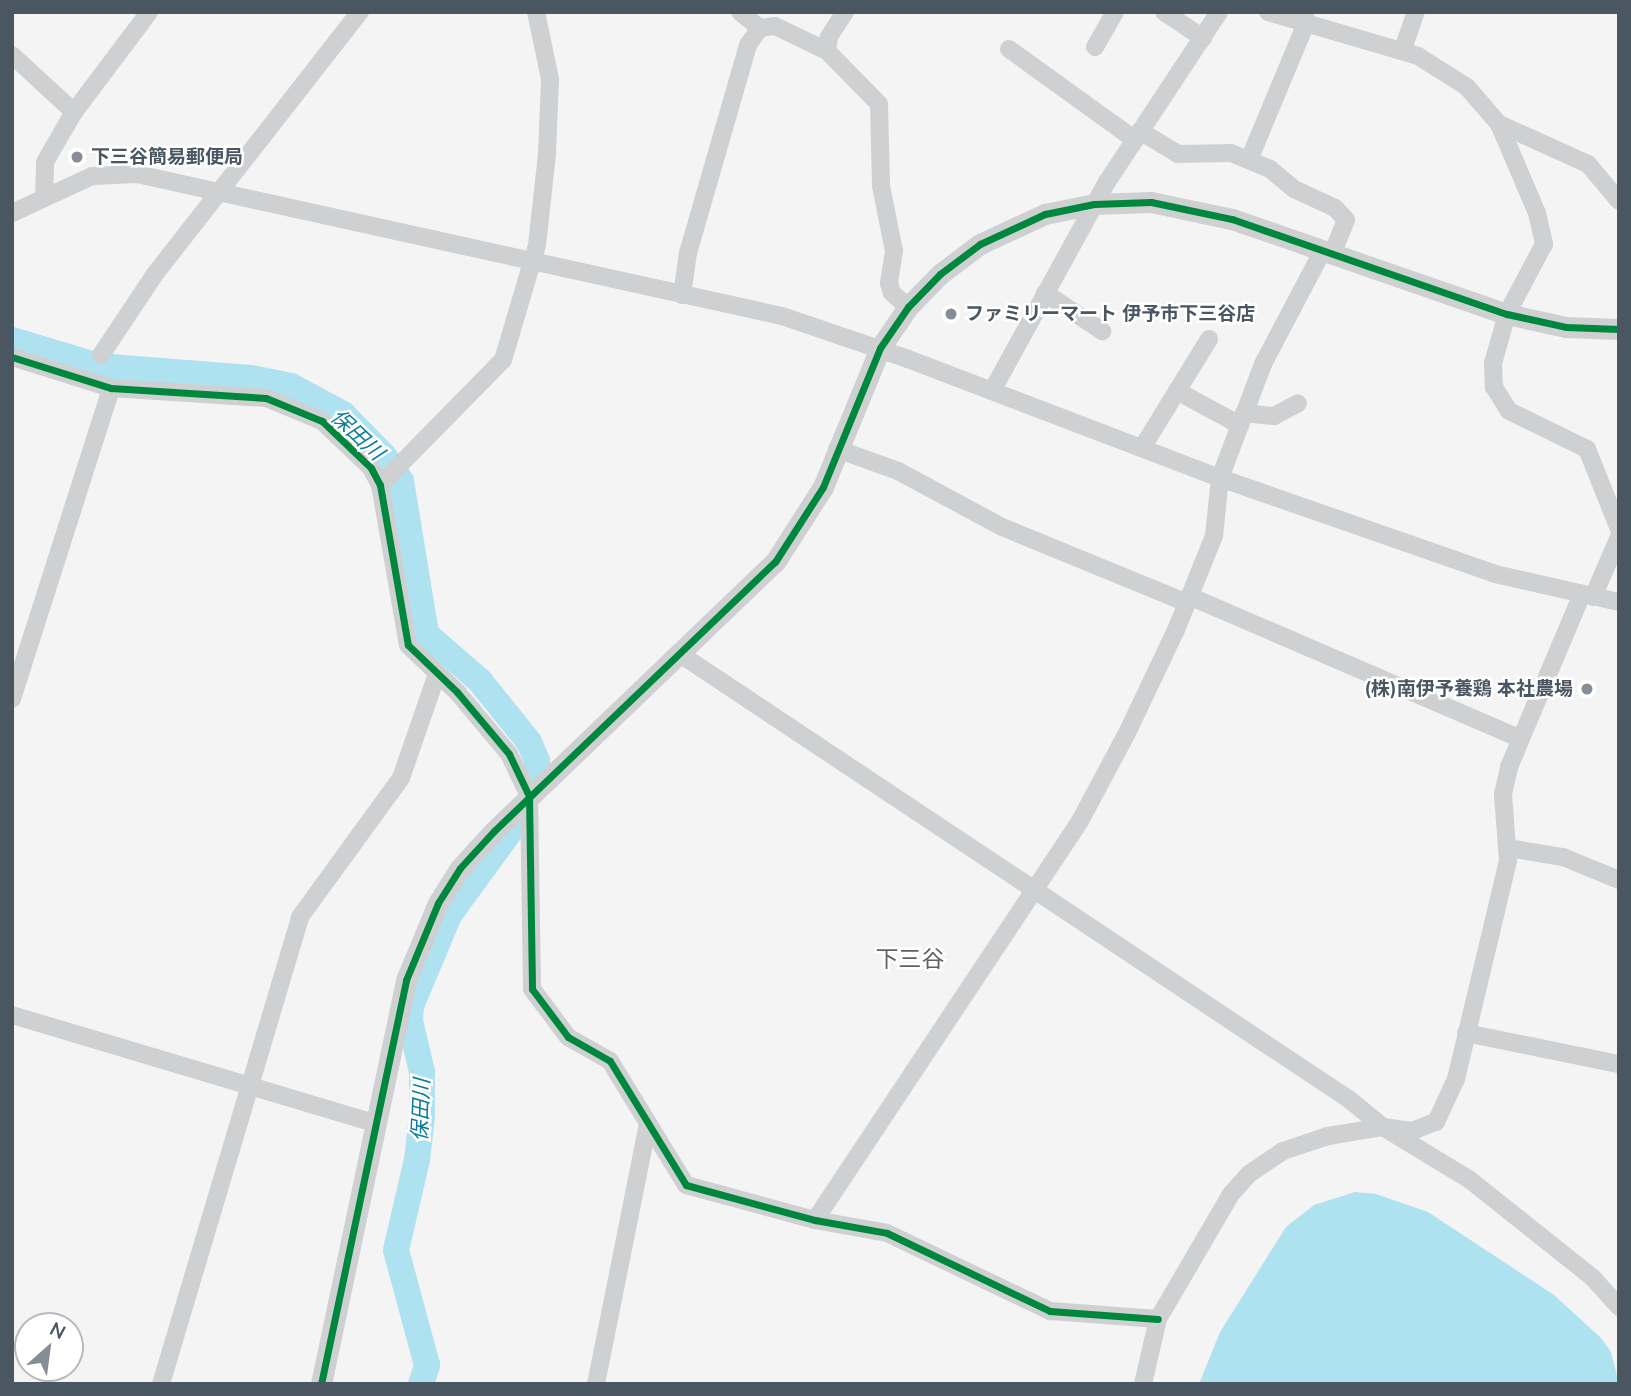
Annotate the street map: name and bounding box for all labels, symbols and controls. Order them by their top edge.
place label: 下三谷簡易郵便局 [91,146,243,168]
marker: 下三谷簡易郵便局 [69,149,85,165]
place label: ファミリーマート 伊予市下三谷店 [965,303,1255,325]
marker: ファミリーマート 伊予市下三谷店 [943,306,959,322]
water label: 保田川 [326,403,390,465]
place label: (株)南伊予養鶏 本社農場 [1364,678,1573,700]
marker: (株)南伊予養鶏 本社農場 [1579,681,1595,697]
district label: 下三谷 [876,945,944,973]
water label: 保田川 [406,1078,434,1142]
north arrow [14,1312,84,1382]
text: N [46,1316,70,1344]

